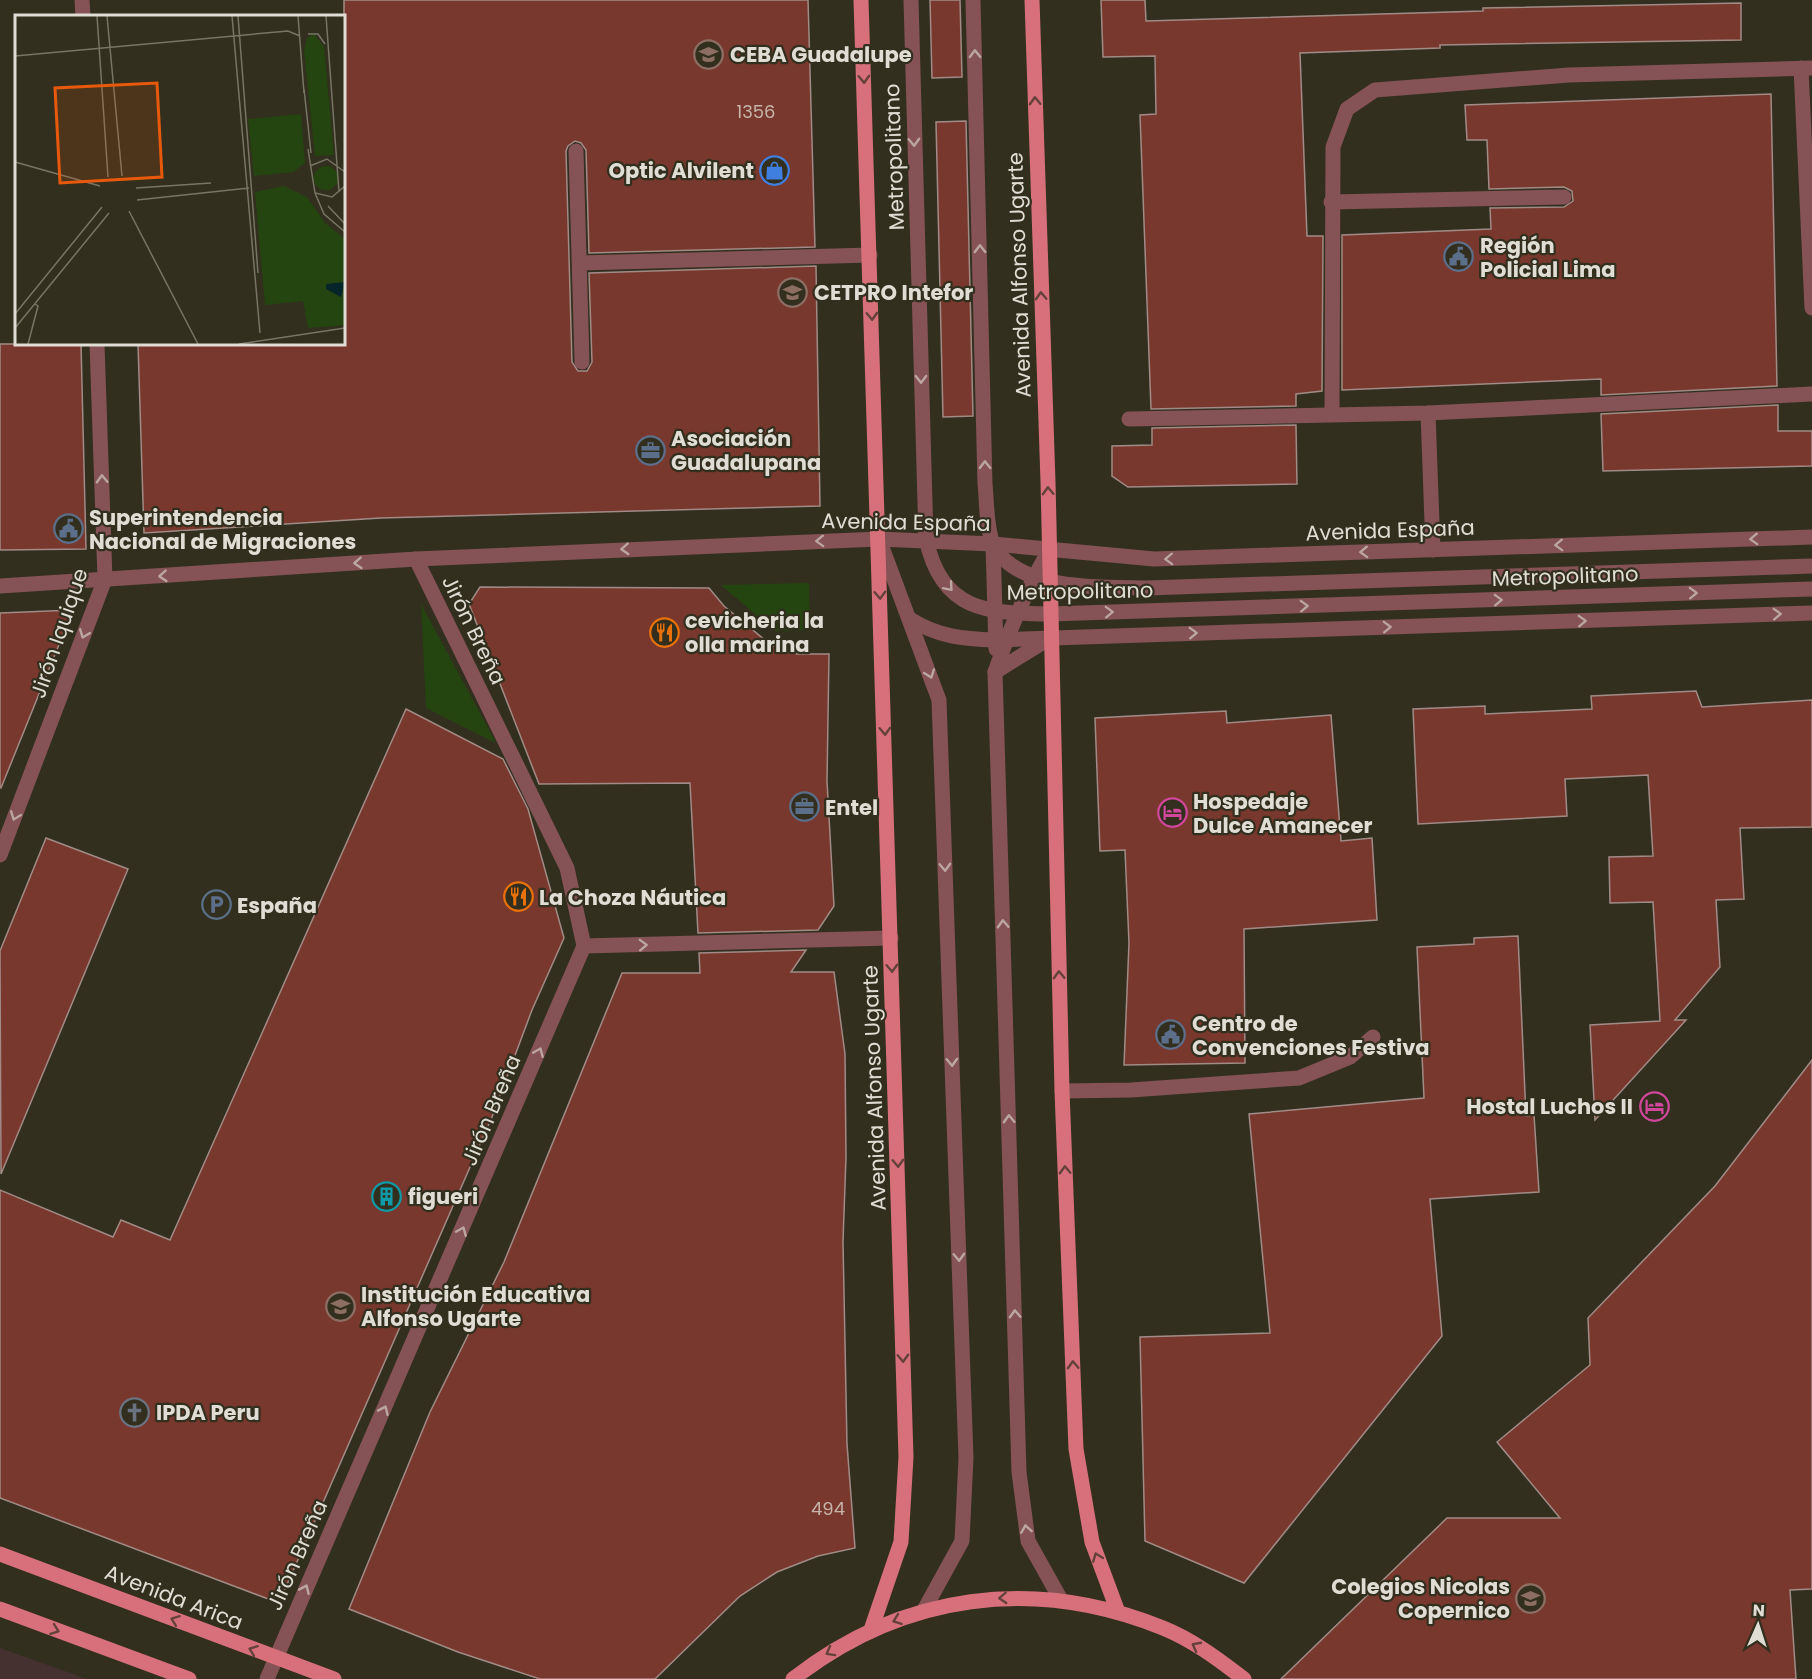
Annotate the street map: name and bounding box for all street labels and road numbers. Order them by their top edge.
street label: Metropolitano [877,83,911,231]
street label: Avenida Alfonso Ugarte [1000,152,1038,398]
street label: Avenida España [821,506,991,538]
street label: Avenida España [1305,513,1475,547]
street label: Metropolitano [1491,559,1639,593]
street label: Jirón Iquique [23,564,95,702]
street label: Jirón Breña [435,571,513,689]
street label: Metropolitano [1006,575,1154,607]
street label: Avenida Alfonso Ugarte [855,965,893,1211]
street label: Jirón Breña [455,1050,527,1170]
street label: Jirón Breña [260,1495,334,1615]
street label: Avenida Arica [101,1557,247,1637]

